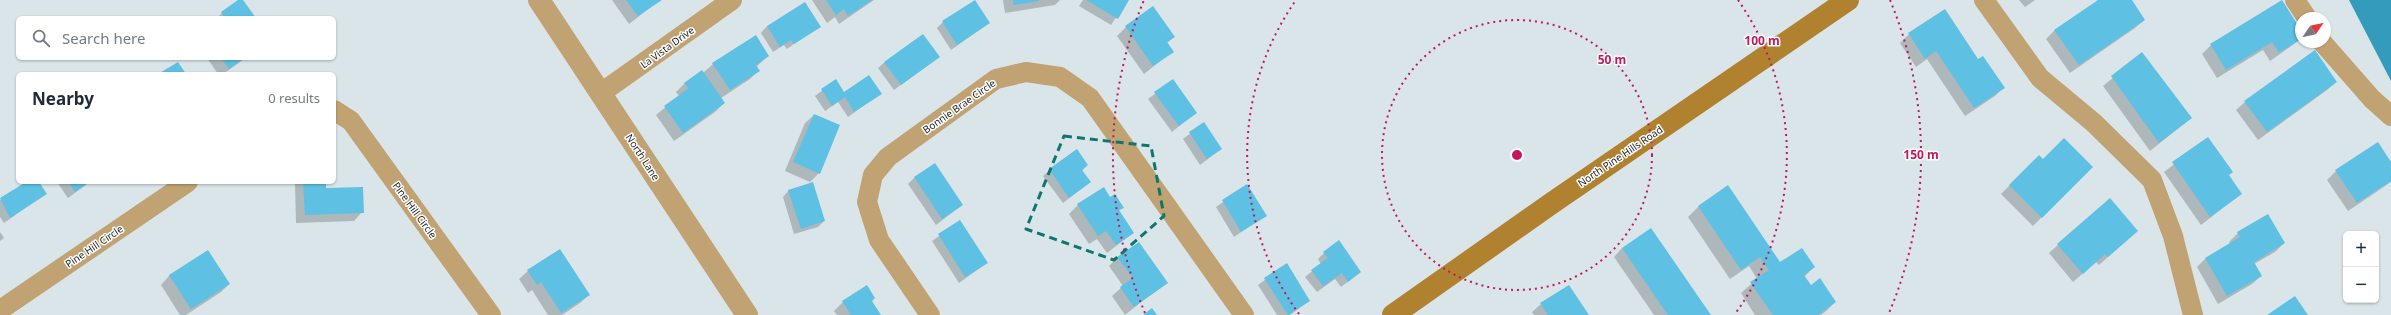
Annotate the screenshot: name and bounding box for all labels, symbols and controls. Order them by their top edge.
north arrow [2295,12,2331,48]
search box [16,16,336,60]
street label: La Vista Drive [637,23,697,71]
icon: search [30,27,52,49]
text: Search here [62,28,145,48]
text: 100 m [1744,32,1780,49]
text: 50 m [1598,51,1626,68]
street label: Bonnie Brae Circle [920,75,998,136]
text: Nearby [32,87,94,110]
text: 0 results [268,89,320,107]
street label: North Pine Hills Road [1575,122,1665,190]
street label: North Lane [623,131,663,183]
text: 150 m [1903,146,1939,163]
centre of rings [1510,148,1524,162]
street label: Pine Hill Circle [390,179,440,241]
street label: Pine Hill Circle [62,221,126,270]
map controls [2343,231,2379,303]
button: + [2343,231,2379,267]
button: − [2343,267,2379,303]

